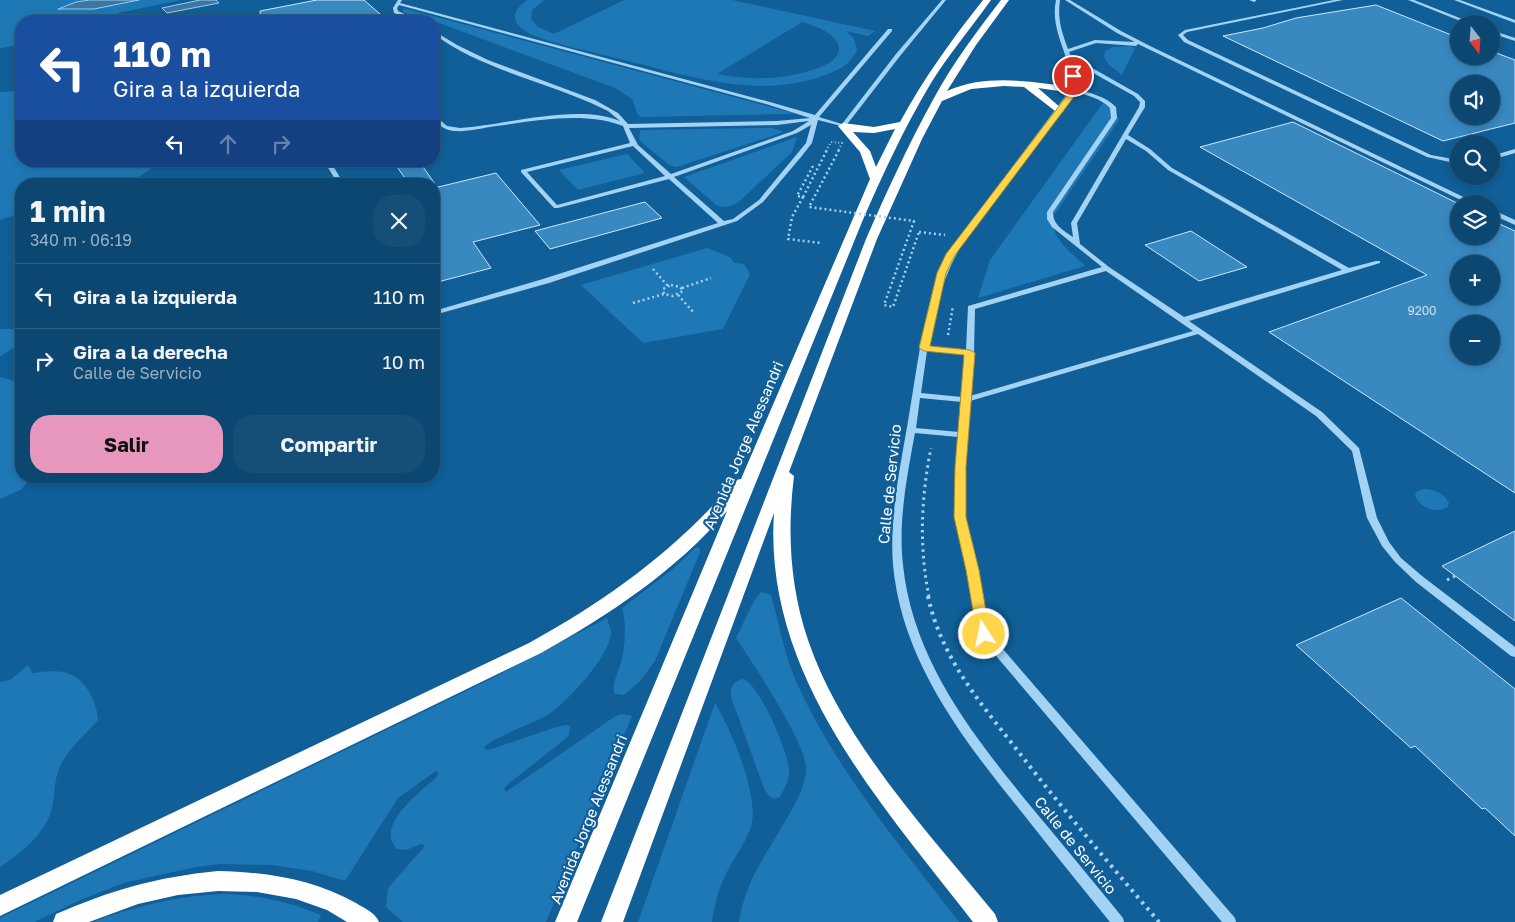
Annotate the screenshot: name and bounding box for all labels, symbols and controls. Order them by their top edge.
north arrow [1450,15,1500,65]
map controls [1450,15,1500,365]
text: 110 m [113,33,211,75]
icon: left [30,35,95,100]
pin [1052,55,1094,97]
icon: arrive [1059,62,1087,90]
text: Gira a la izquierda [113,75,301,102]
button: sound [1450,75,1500,125]
icon: left [161,130,189,158]
icon: ahead [214,130,242,158]
icon: right [267,130,295,158]
button: search [1450,135,1500,185]
text: 1 min [30,193,106,229]
button: close [373,195,425,247]
button: layers [1450,195,1500,245]
text: 340 m · 06:19 [30,230,132,250]
button: + [1450,255,1500,305]
icon: left [30,282,58,310]
text: Gira a la izquierda [73,285,237,308]
text: 110 m [373,285,425,308]
house number: 9200 [1407,303,1437,318]
button: − [1450,315,1500,365]
text: Gira a la derecha [73,340,228,363]
icon: right [30,347,58,375]
text: 10 m [382,350,425,373]
street label: Avenida Jorge Alessandri [699,358,787,532]
text: Calle de Servicio [73,363,202,383]
button: Salir [30,415,223,473]
button: Compartir [233,415,425,473]
street label: Calle de Servicio [874,423,904,545]
position arrow [957,607,1009,659]
street label: Avenida Jorge Alessandri [546,732,630,906]
street label: Calle de Servicio [1031,793,1121,897]

